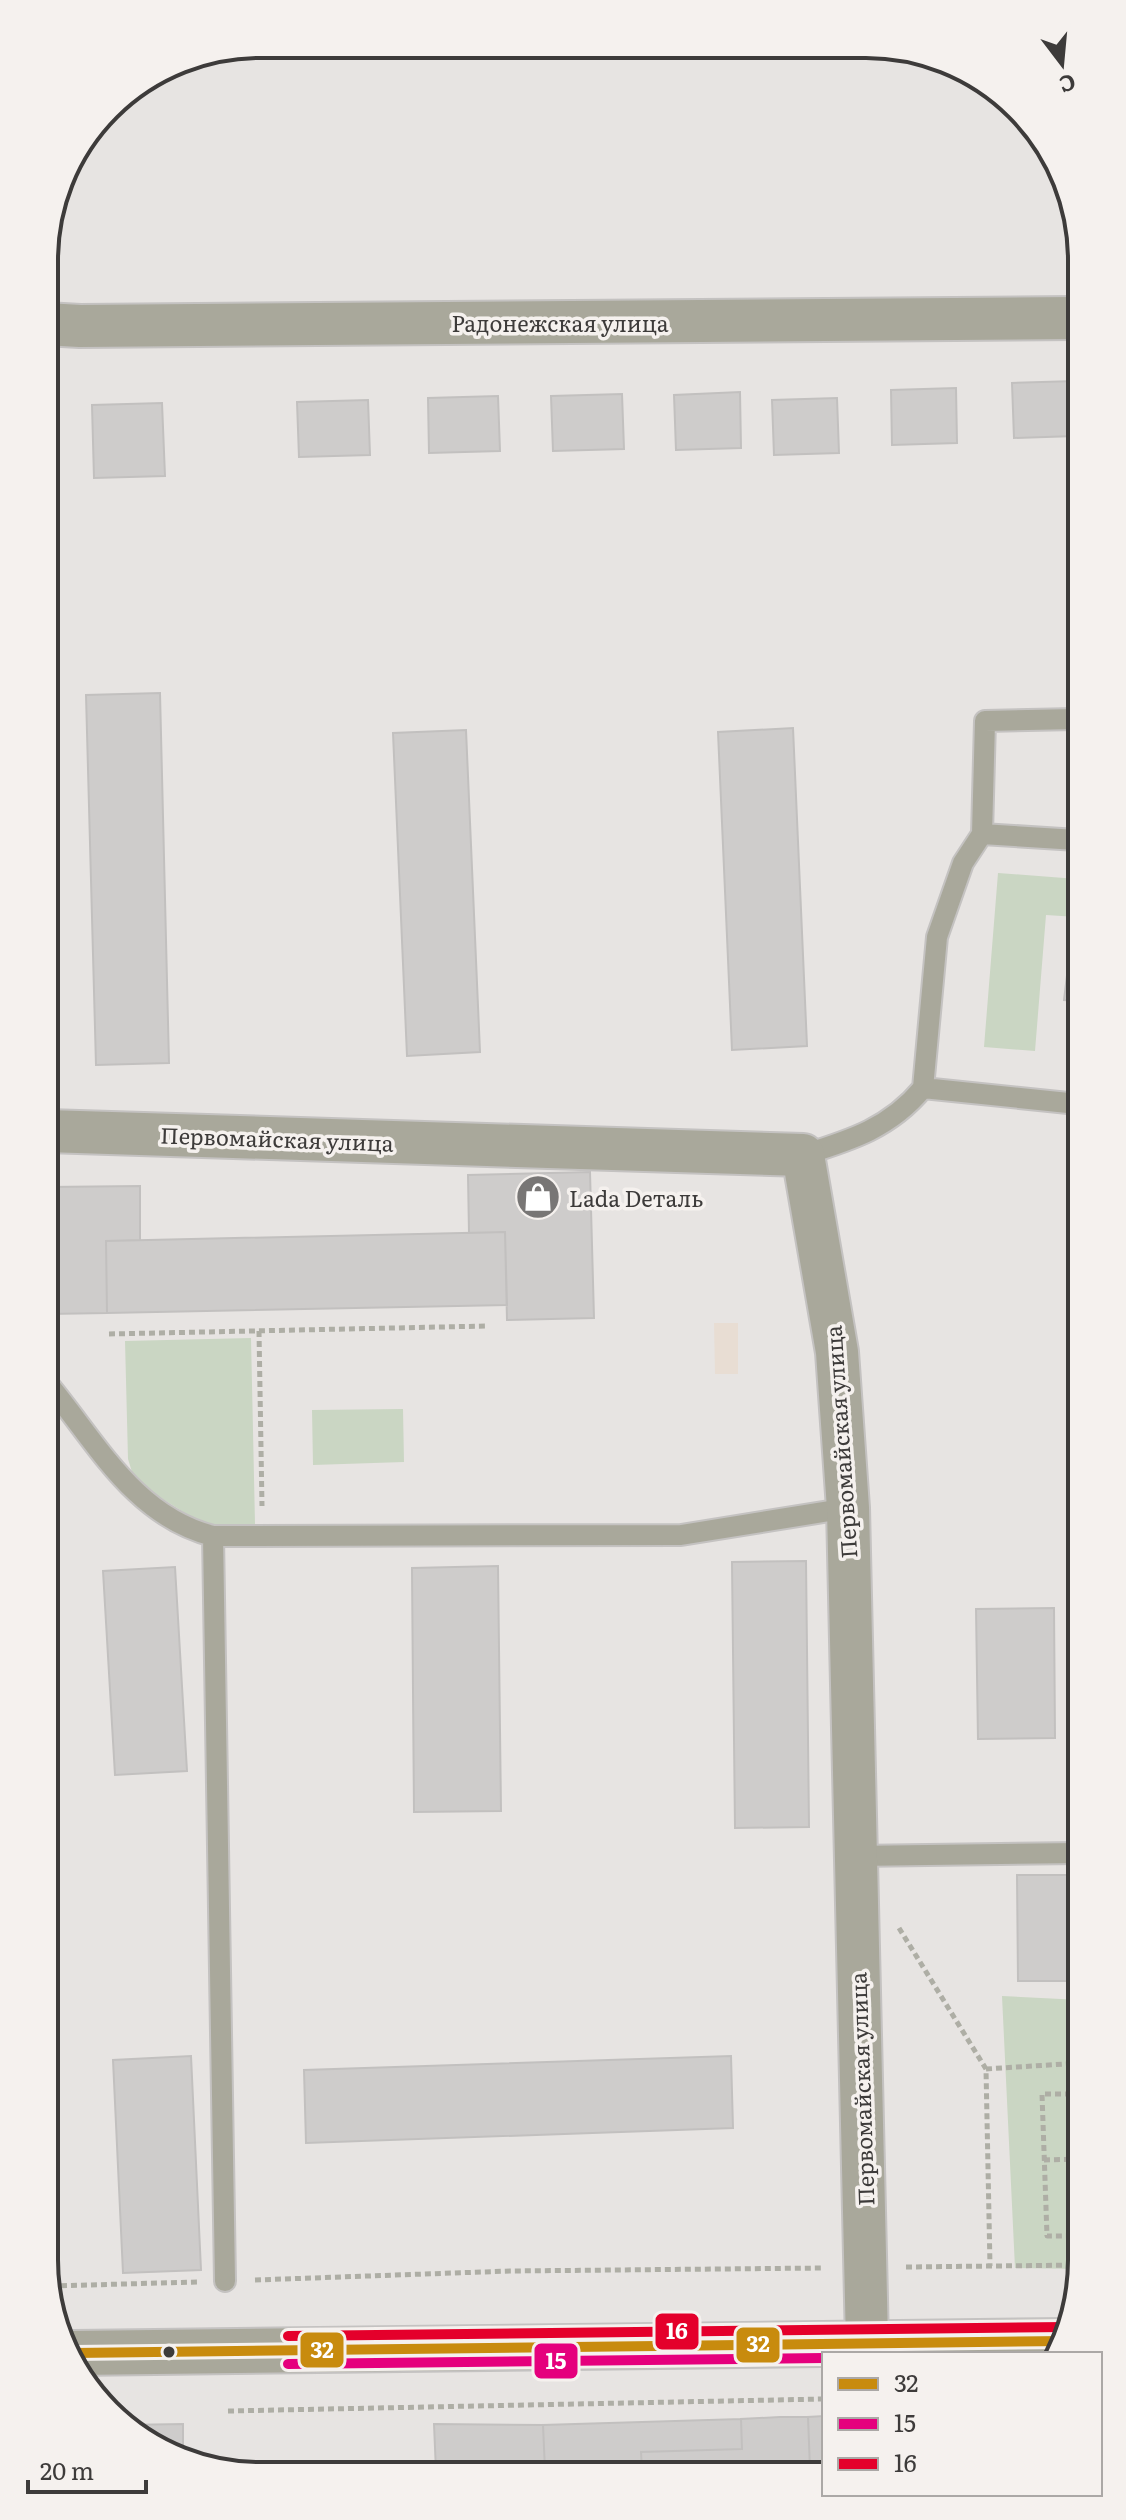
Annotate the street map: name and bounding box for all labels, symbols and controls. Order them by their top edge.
north arrow [1022,24,1102,104]
text: С [1056,67,1080,103]
street label: Радонежская улица [451,306,669,339]
street label: Первомайская улица [160,1117,394,1159]
shop icon: Lada Dеталь [514,1173,562,1221]
place label: Lada Dеталь [569,1181,703,1214]
street label: Первомайская улица [815,1324,865,1560]
street label: Первомайская улица [840,1972,882,2206]
line badge: 16 [654,2312,700,2351]
text: 16 [666,2313,688,2346]
line badge: 32 [735,2326,781,2364]
text: 32 [746,2326,770,2359]
line badge: 32 [299,2331,345,2369]
text: 32 [310,2332,334,2365]
line badge: 15 [533,2342,579,2380]
text: 15 [545,2343,567,2376]
unlabelled marker [161,2344,177,2360]
legend [822,2352,1102,2496]
text: 32 [894,2364,918,2399]
text: 15 [894,2404,916,2439]
scale bar [28,2444,146,2494]
text: 16 [894,2444,917,2479]
text: 20 m [40,2452,94,2487]

